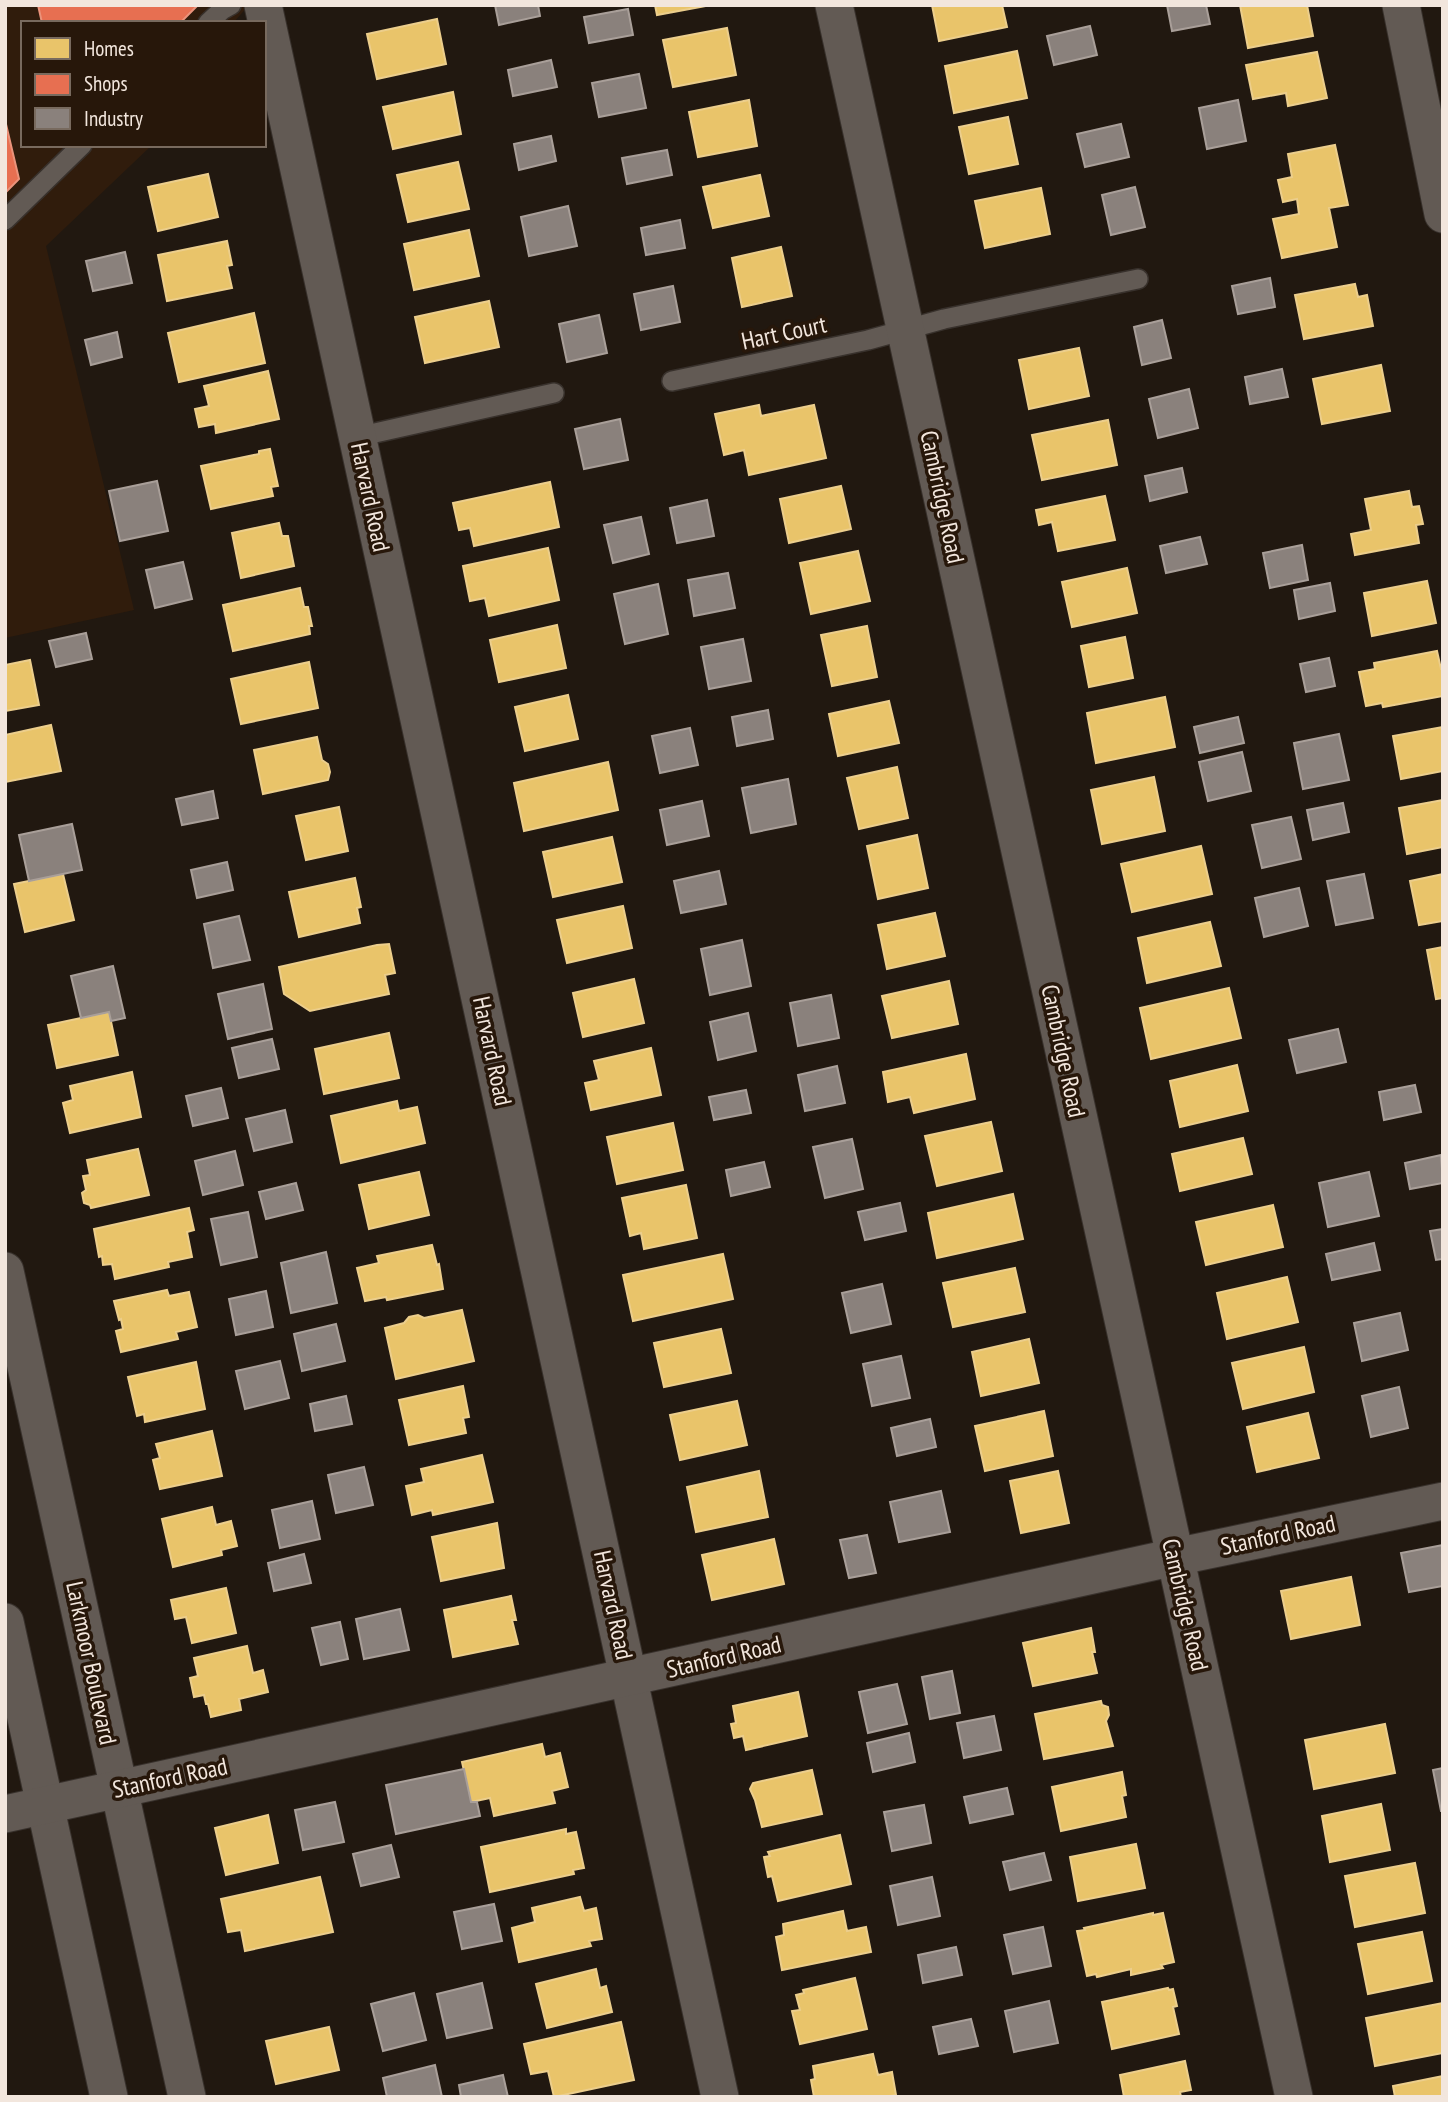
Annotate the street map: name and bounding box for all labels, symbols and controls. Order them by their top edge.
legend [21,21,266,147]
text: Homes [84,35,134,62]
text: Shops [84,70,128,97]
text: Industry [84,105,143,132]
street label: Hart Court [739,308,830,357]
street label: Cambridge Road [913,428,972,566]
street label: Harvard Road [344,439,397,554]
street label: Cambridge Road [1034,982,1093,1120]
street label: Harvard Road [466,993,519,1108]
street label: Stanford Road [1218,1507,1338,1562]
street label: Cambridge Road [1155,1536,1216,1674]
street label: Harvard Road [587,1547,640,1662]
street label: Larkmoor Boulevard [59,1578,124,1747]
street label: Stanford Road [664,1628,784,1685]
street label: Stanford Road [110,1750,230,1805]

